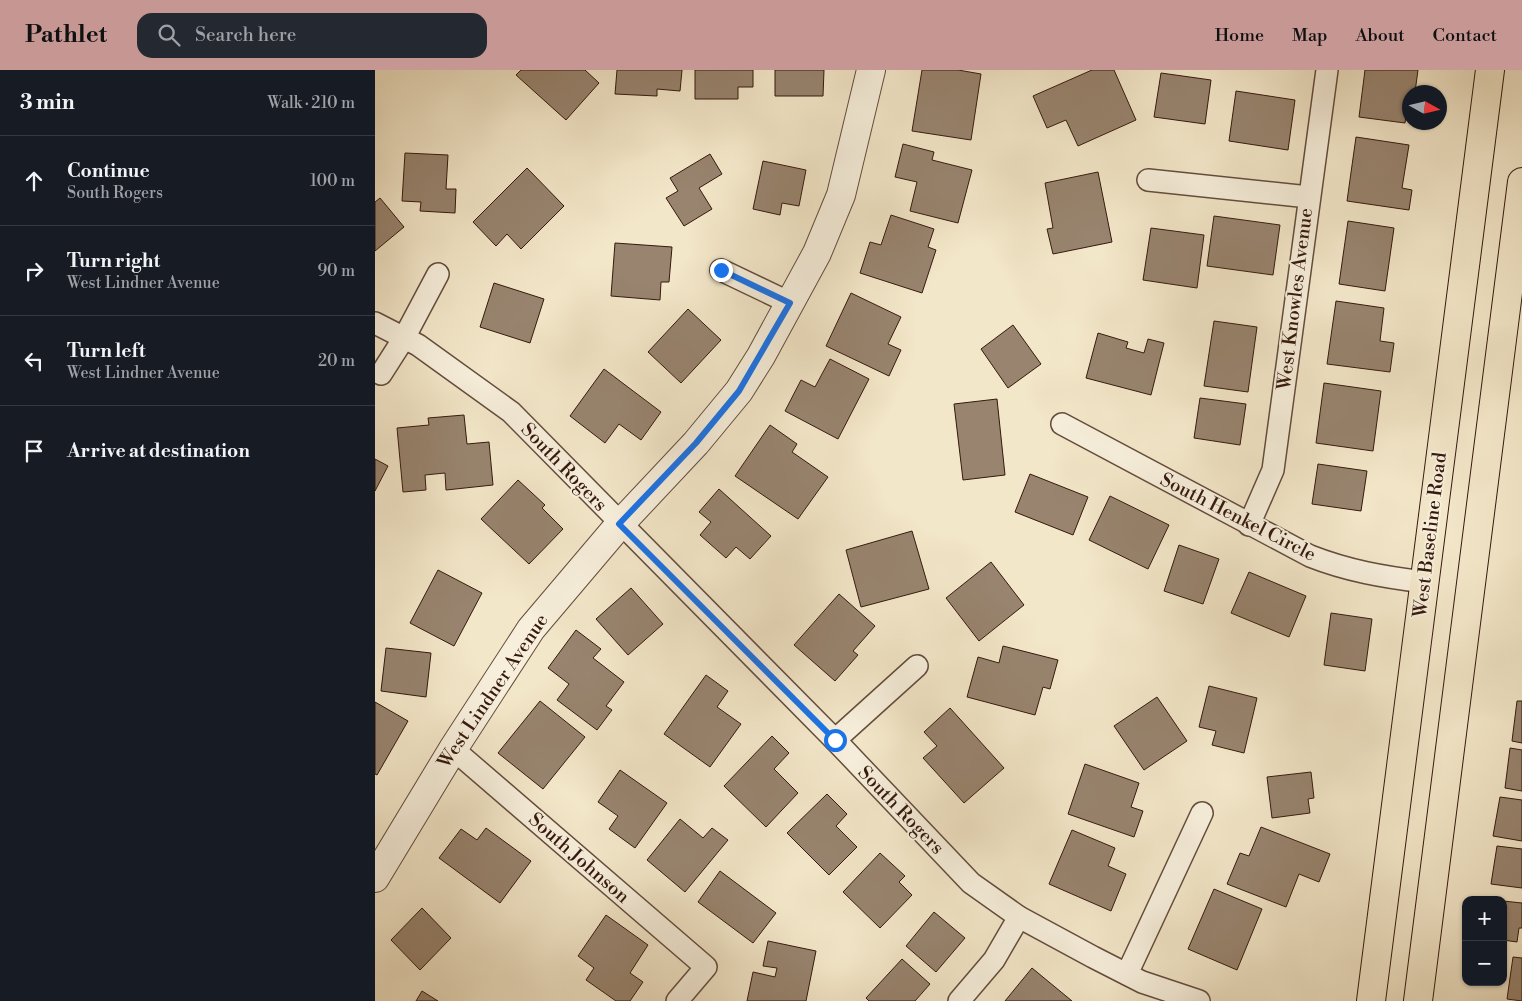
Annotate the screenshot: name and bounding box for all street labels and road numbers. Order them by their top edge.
street label: West Knowles Avenue [1272,207,1318,392]
street label: South Rogers [516,418,612,516]
street label: West Baseline Road [1408,451,1452,620]
street label: South Henkel Circle [1156,467,1320,567]
street label: West Lindner Avenue [432,609,554,774]
street label: South Rogers [853,761,949,859]
street label: South Johnson [523,807,635,909]

